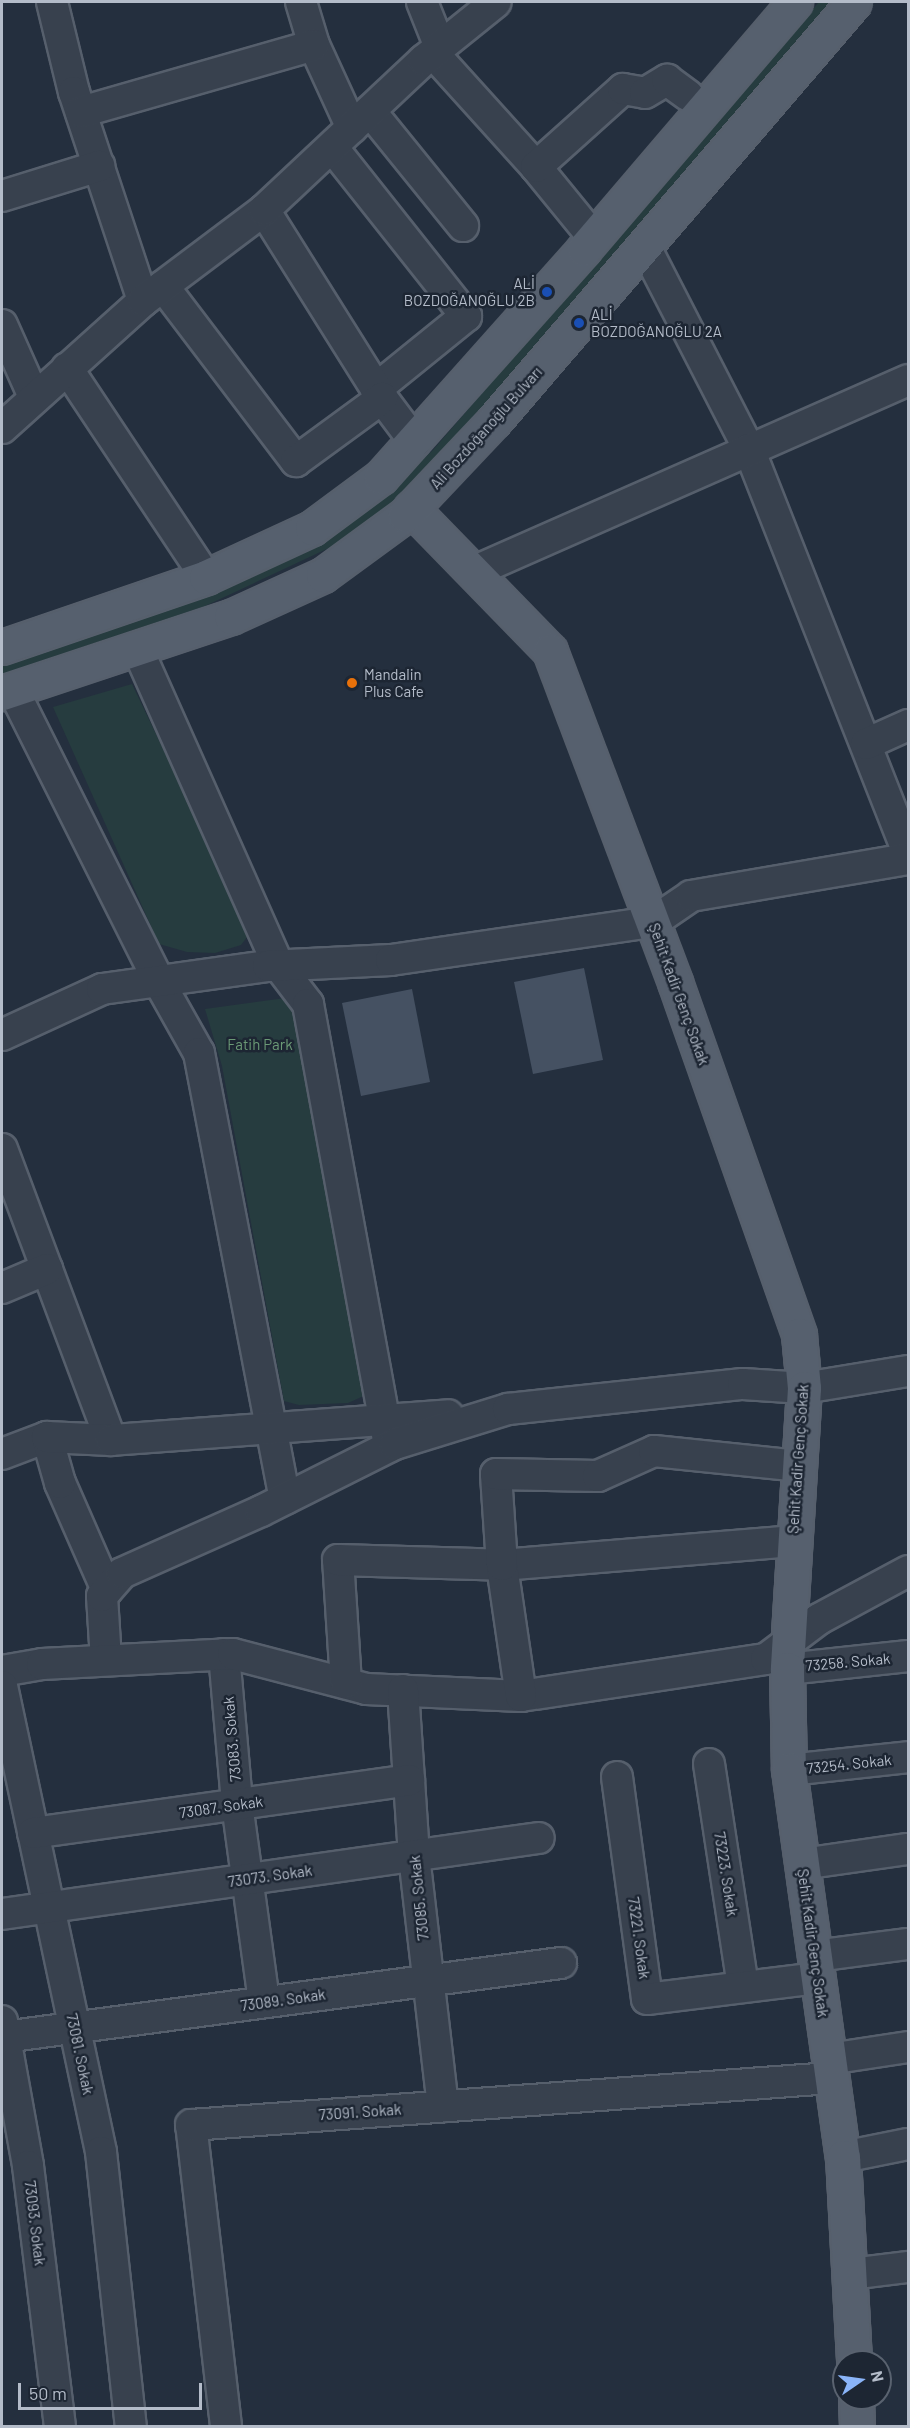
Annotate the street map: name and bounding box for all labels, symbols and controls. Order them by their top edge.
place label: ALİ BOZDOĞANOĞLU 2B [404,274,535,309]
marker: ALİ BOZDOĞANOĞLU 2B [540,285,554,299]
place label: ALİ BOZDOĞANOĞLU 2A [591,305,722,340]
marker: ALİ BOZDOĞANOĞLU 2A [572,316,586,330]
street label: Ali Bozdoğanoğlu Bulvarı [426,363,546,493]
place label: Mandalin Plus Cafe [364,665,424,700]
marker: Mandalin Plus Cafe [345,676,359,690]
street label: Şehit Kadir Genç Sokak [645,921,713,1067]
park label: Fatih Park [227,1036,293,1054]
street label: Şehit Kadir Genç Sokak [784,1384,812,1534]
street label: 73258. Sokak [805,1649,891,1675]
street label: 73083. Sokak [219,1696,245,1782]
street label: 73254. Sokak [806,1751,892,1777]
street label: 73087. Sokak [178,1792,264,1822]
street label: 73223. Sokak [710,1831,742,1917]
street label: 73085. Sokak [406,1855,432,1941]
street label: 73073. Sokak [227,1861,313,1891]
street label: Şehit Kadir Genç Sokak [794,1868,832,2018]
street label: 73221. Sokak [624,1896,654,1980]
street label: 73089. Sokak [239,1985,327,2015]
street label: 73081. Sokak [63,2012,97,2096]
street label: 73091. Sokak [318,2100,402,2124]
street label: 73093. Sokak [21,2179,49,2267]
north arrow [832,2350,892,2410]
text: N [868,2369,889,2384]
scale bar [21,2371,206,2409]
text: 50 m [29,2382,67,2404]

